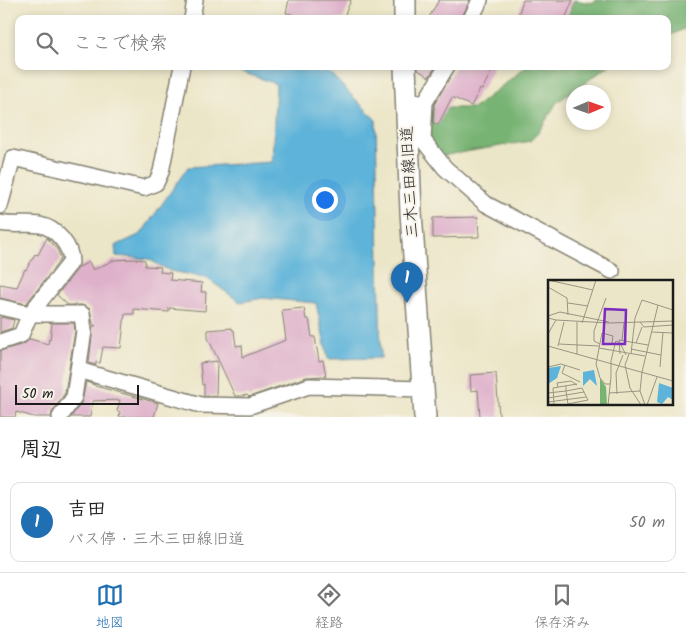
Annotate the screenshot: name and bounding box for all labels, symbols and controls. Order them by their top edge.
search box [15,15,671,70]
icon: search [33,29,61,57]
text: ここで検索 [73,29,168,59]
north arrow [566,85,611,130]
street label: 三木三田線旧道 [395,125,425,239]
your location [312,187,338,213]
pin: 1 [391,262,423,303]
inset map [548,280,674,404]
scale bar [15,382,139,405]
text: 50 m [22,383,53,405]
text: 周辺 [20,434,62,467]
text: 吉田 [68,495,106,525]
text: 1 [35,510,39,535]
text: 50 m [629,510,665,535]
text: バス停 · 三木三田線旧道 [68,527,245,552]
tab: 地図 [96,581,124,634]
tab: 経路 [315,581,343,634]
tab: 保存済み [534,581,590,634]

